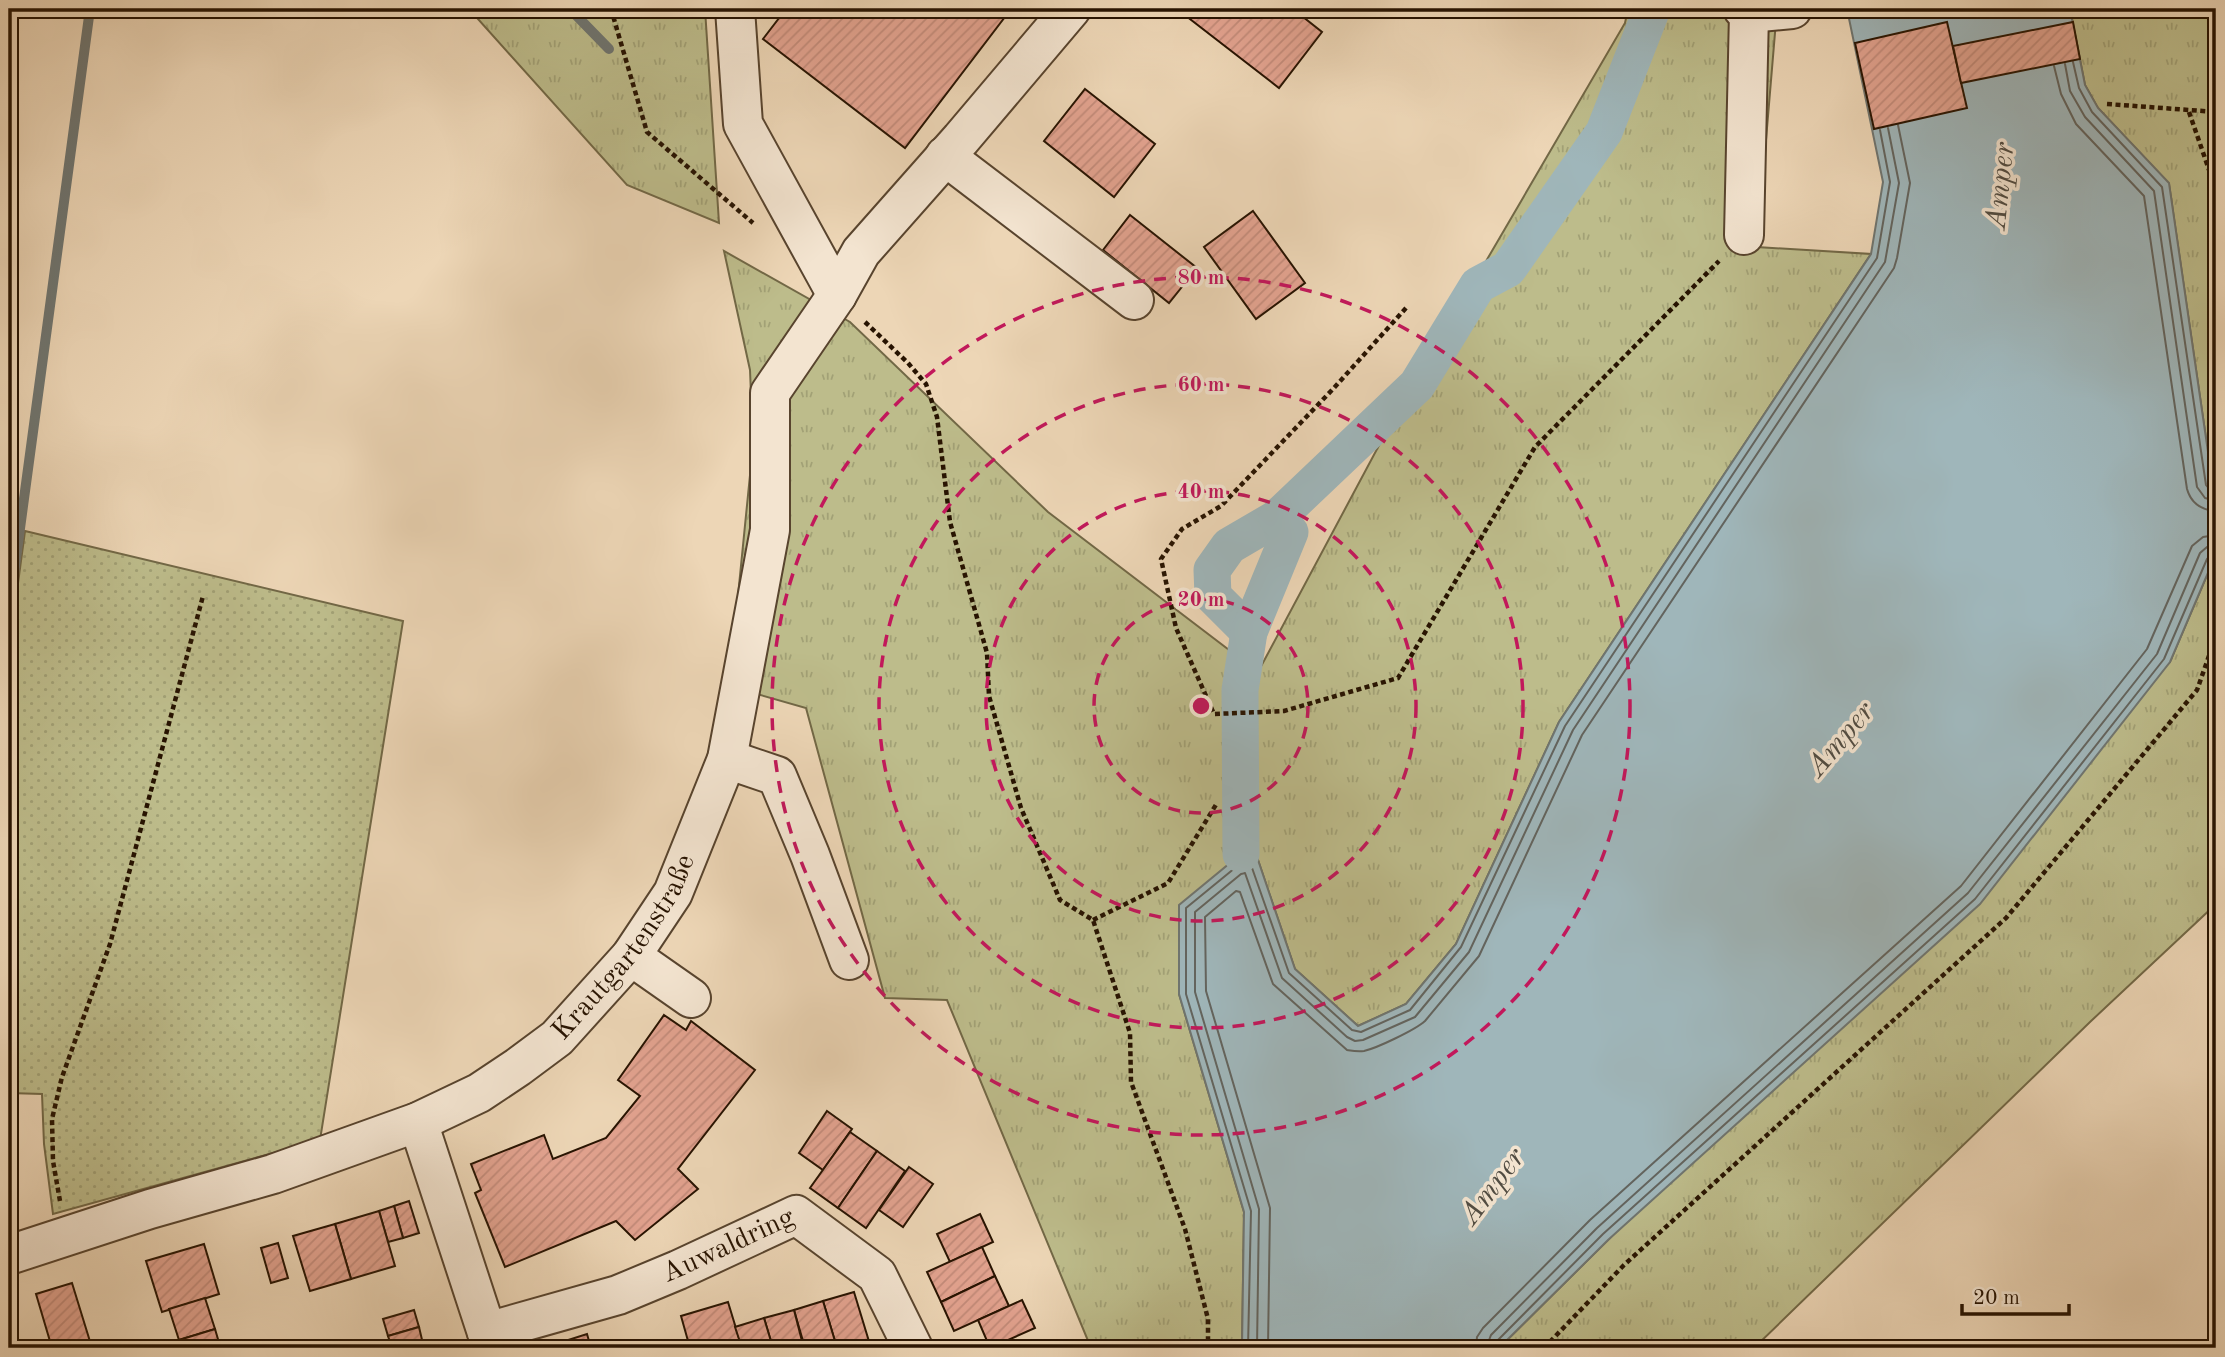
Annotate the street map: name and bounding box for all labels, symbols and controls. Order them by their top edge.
water label: Amper [1981,140,2021,233]
text: 80 m [1177,268,1225,289]
text: 60 m [1177,375,1225,396]
text: 40 m [1177,482,1225,503]
text: 20 m [1177,590,1225,611]
centre of rings [1189,694,1213,718]
water label: Amper [1800,696,1881,785]
street label: Krautgartenstraße [548,851,701,1046]
water label: Amper [1454,1142,1532,1233]
street label: Auwaldring [658,1204,799,1289]
scale bar [1962,1273,2069,1317]
text: 20 m [1973,1288,2020,1309]

